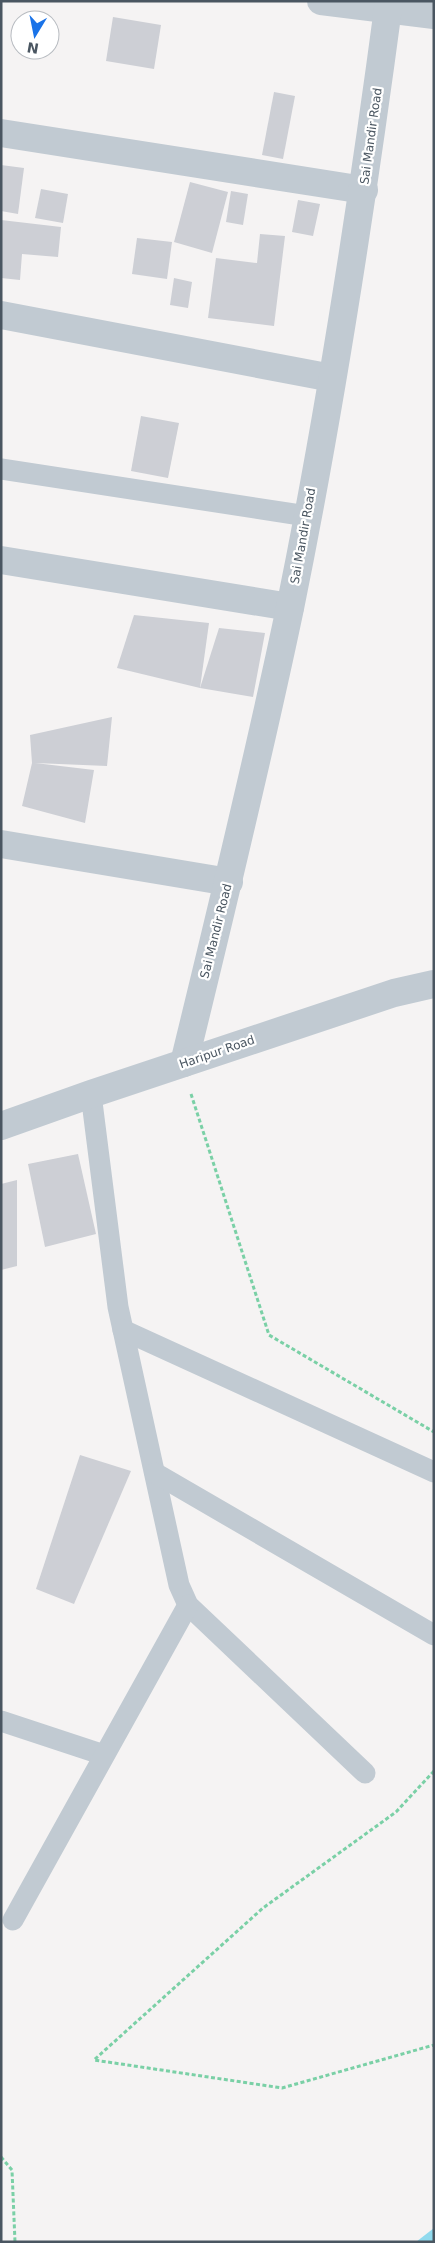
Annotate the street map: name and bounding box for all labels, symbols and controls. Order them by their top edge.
north arrow [10,10,60,60]
text: N [26,39,40,57]
street label: Sai Mandir Road [357,87,385,185]
street label: Sai Mandir Road [288,487,318,585]
street label: Sai Mandir Road [197,882,235,980]
street label: Haripur Road [177,1033,257,1071]

